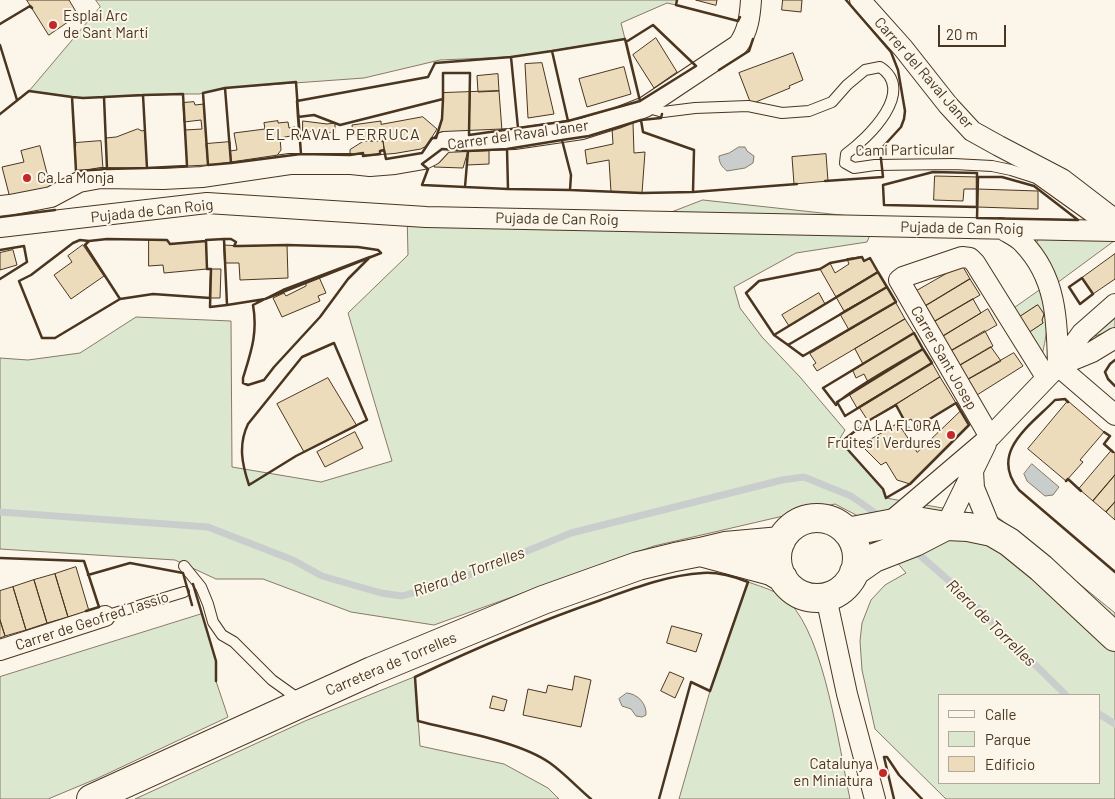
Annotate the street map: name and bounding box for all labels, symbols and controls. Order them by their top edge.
place label: Esplai Arc de Sant Martí [63,7,148,42]
street label: Carrer del Raval Janer [871,13,977,133]
scale bar [940,15,1008,47]
marker: Esplai Arc de Sant Martí [47,19,59,31]
text: 20 m [946,25,978,43]
street label: Carrer del Raval Janer [446,116,590,154]
district label: EL RAVAL PERRUCA [263,125,423,145]
street label: Camí Particular [855,140,955,160]
place label: Ca La Monja [37,169,114,187]
marker: Ca La Monja [21,172,33,184]
street label: Pujada de Can Roig [90,196,214,226]
street label: Pujada de Can Roig [495,209,619,229]
street label: Pujada de Can Roig [900,218,1024,238]
street label: Carrer Sant Josep [907,303,981,413]
place label: CA LA FLORA Fruites i Verdures [827,417,941,452]
marker: CA LA FLORA Fruites i Verdures [945,429,957,441]
water label: Riera de Torrelles [411,543,527,601]
water label: Riera de Torrelles [942,575,1040,671]
street label: Carrer de Geofred Tassio [13,588,171,654]
street label: Carretera de Torrelles [323,628,459,700]
legend [938,694,1100,784]
text: Calle [985,705,1017,723]
text: Parque [985,730,1031,748]
place label: Catalunya en Miniatura [793,755,873,790]
text: Edificio [985,755,1035,773]
marker: Catalunya en Miniatura [877,767,889,779]

